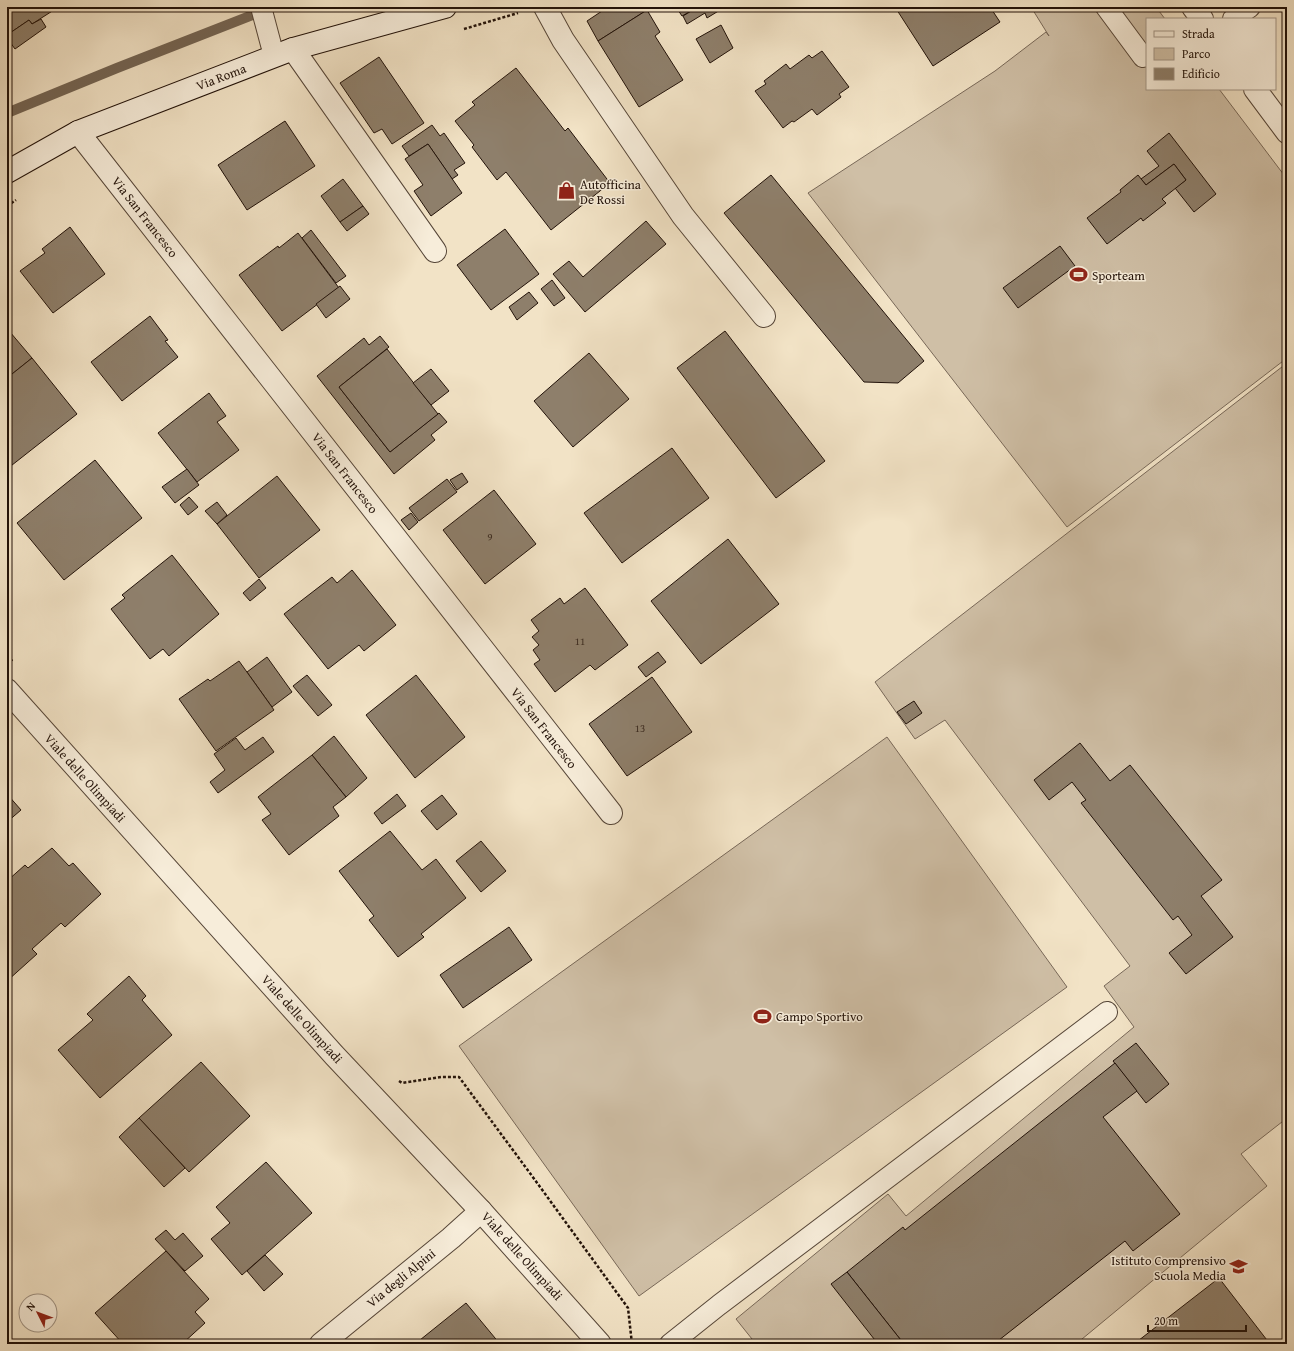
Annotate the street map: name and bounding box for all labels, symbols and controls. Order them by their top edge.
legend [1146,18,1276,90]
text: Strada [1182,25,1215,42]
text: Parco [1182,45,1210,62]
street label: Via Roma [193,58,249,95]
text: Edificio [1182,65,1220,82]
street label: Via San Francesco [107,172,183,262]
place label: Autofficina De Rossi [580,175,642,209]
shop icon: Autofficina De Rossi [557,181,577,201]
sports icon: Sporteam [1069,265,1089,285]
place label: Sporteam [1092,266,1145,285]
street label: Via San Francesco [307,428,383,518]
house number: 9 [487,529,493,545]
house number: 11 [575,633,585,649]
street label: Via San Francesco [506,683,582,773]
house number: 13 [635,720,645,736]
street label: Viale delle Olimpiadi [40,729,130,827]
street label: Viale delle Olimpiadi [257,970,347,1068]
sports icon: Campo Sportivo [753,1006,773,1026]
place label: Campo Sportivo [776,1007,863,1026]
street label: Viale delle Olimpiadi [477,1207,567,1305]
street label: Via degli Alpini [362,1244,440,1312]
place label: Istituto Comprensivo Scuola Media [1111,1251,1227,1285]
school or university icon: Istituto Comprensivo Scuola Media [1229,1257,1249,1277]
north arrow [18,1293,58,1333]
text: N [22,1298,39,1314]
scale bar [1148,1307,1246,1333]
text: 20 m [1154,1312,1178,1329]

